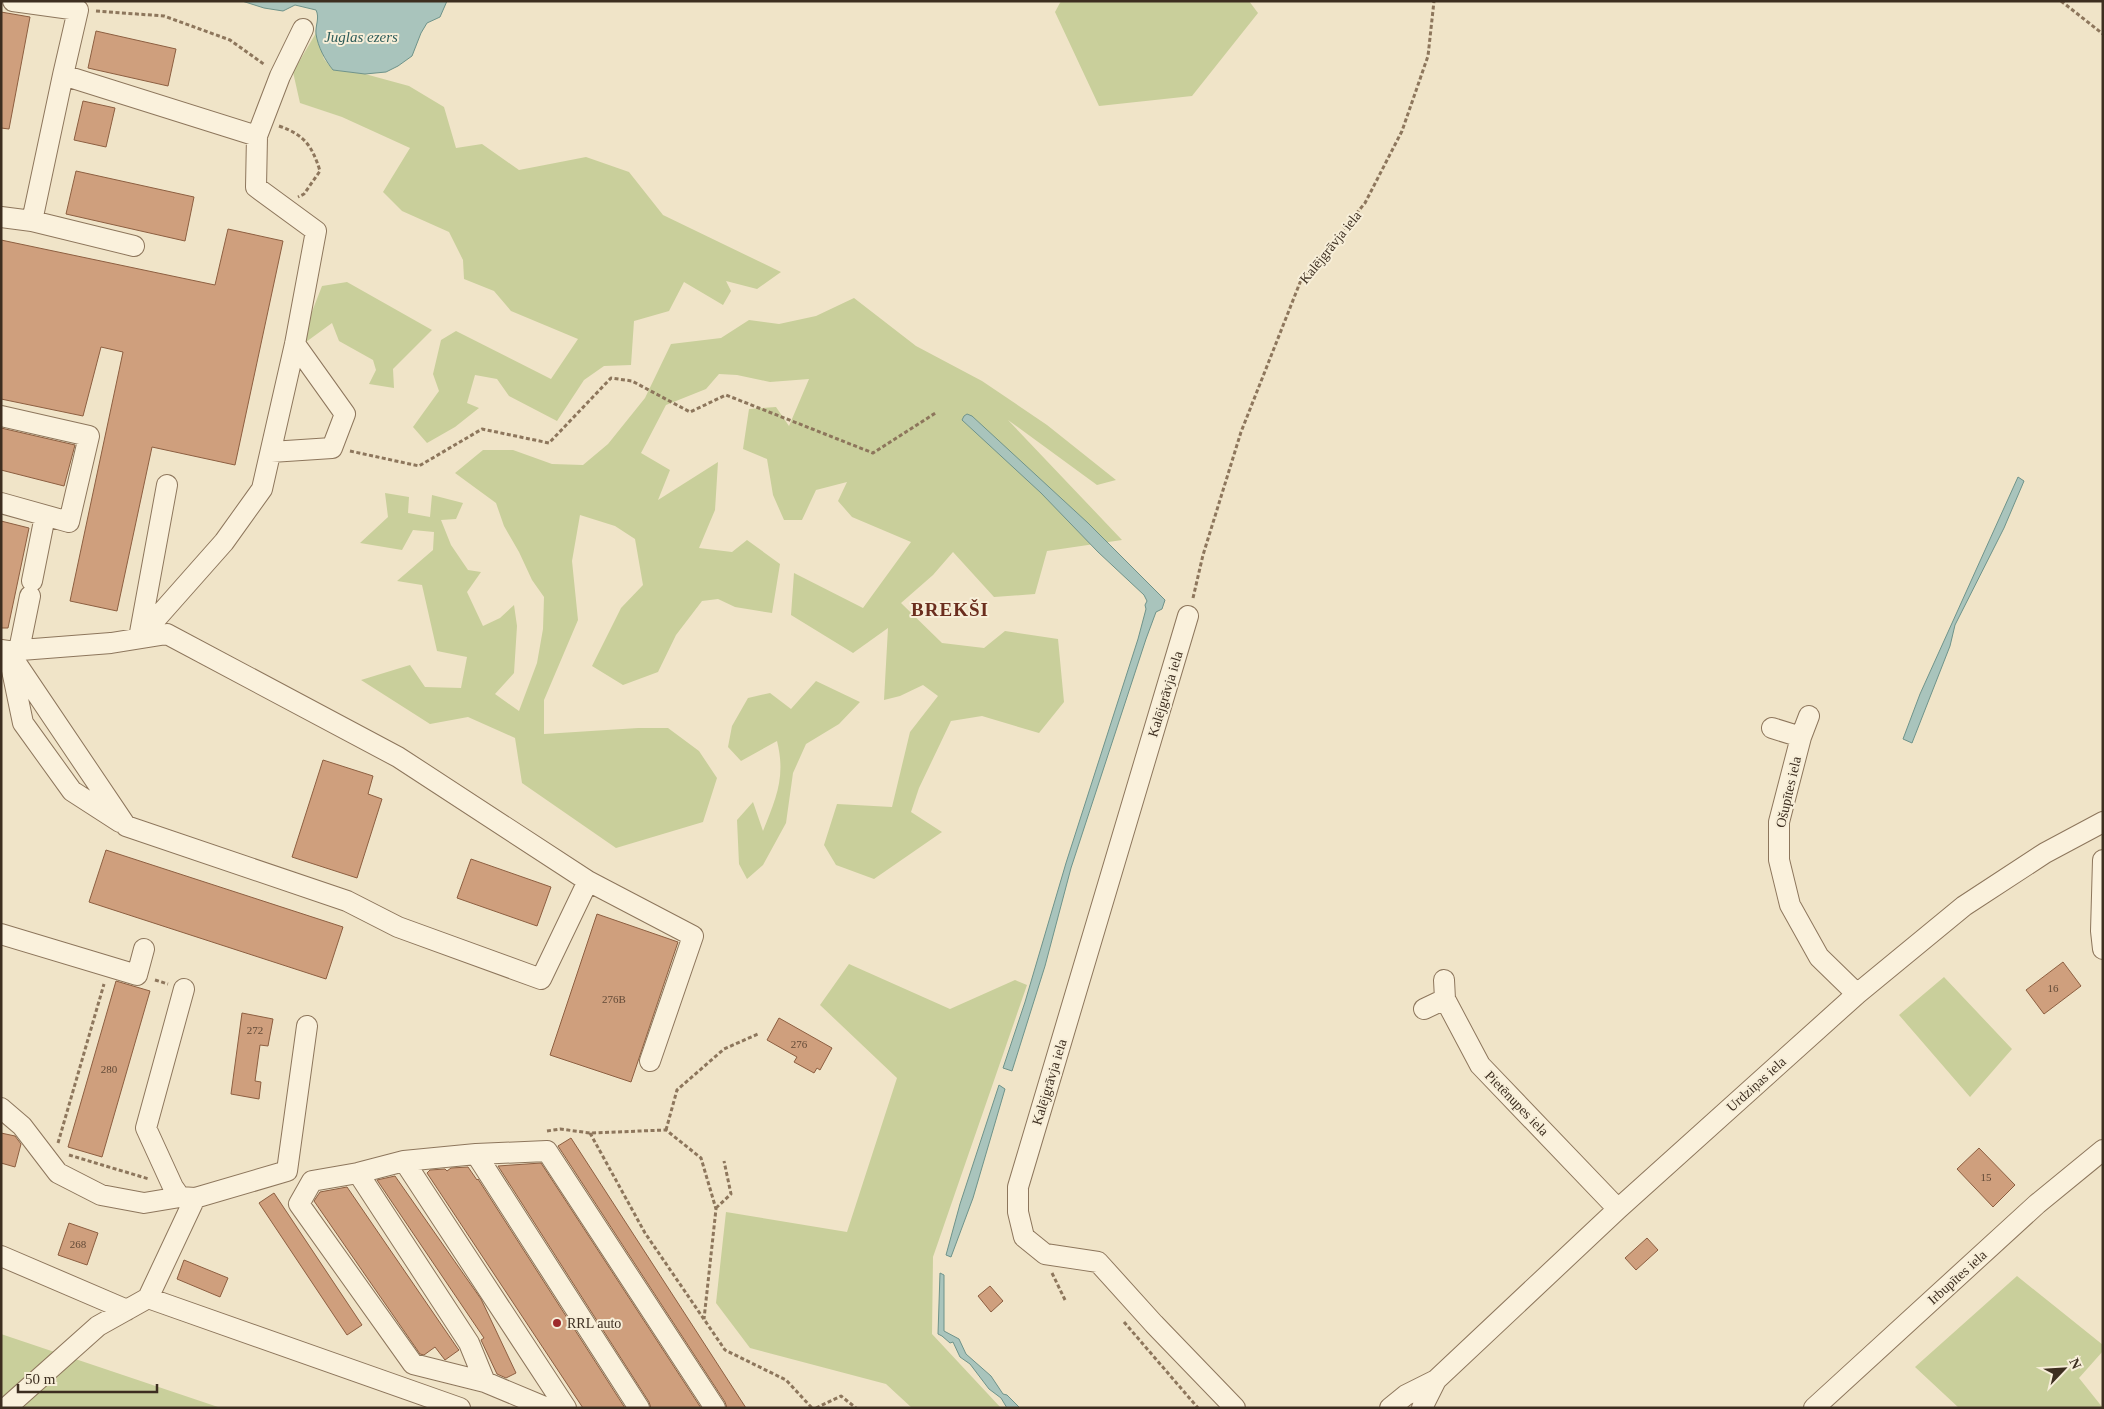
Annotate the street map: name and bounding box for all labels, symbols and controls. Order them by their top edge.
water label: Juglas ezers [324,29,398,45]
street label: Kalējgrāvja iela [1297,207,1365,287]
district label: BREKŠI [911,599,989,620]
street label: Kalējgrāvja iela [1145,649,1186,739]
street label: Ošupītes iela [1773,754,1804,829]
house number: 16 [2048,982,2059,994]
house number: 276B [602,993,626,1005]
house number: 272 [247,1024,263,1036]
street label: Kalējgrāvja iela [1029,1037,1070,1127]
house number: 276 [791,1038,808,1050]
street label: Urdziņas iela [1724,1053,1790,1116]
house number: 280 [101,1063,118,1075]
street label: Pietēnupes iela [1482,1068,1552,1139]
house number: 15 [1981,1171,1992,1183]
house number: 268 [70,1238,87,1250]
street label: Irbupītes iela [1925,1247,1990,1308]
place label: RRL auto [567,1316,621,1331]
marker: RRL auto [551,1317,563,1329]
north arrow [2039,1344,2089,1394]
text: N [2066,1356,2084,1371]
scale bar [18,1362,156,1394]
text: 50 m [25,1371,56,1387]

